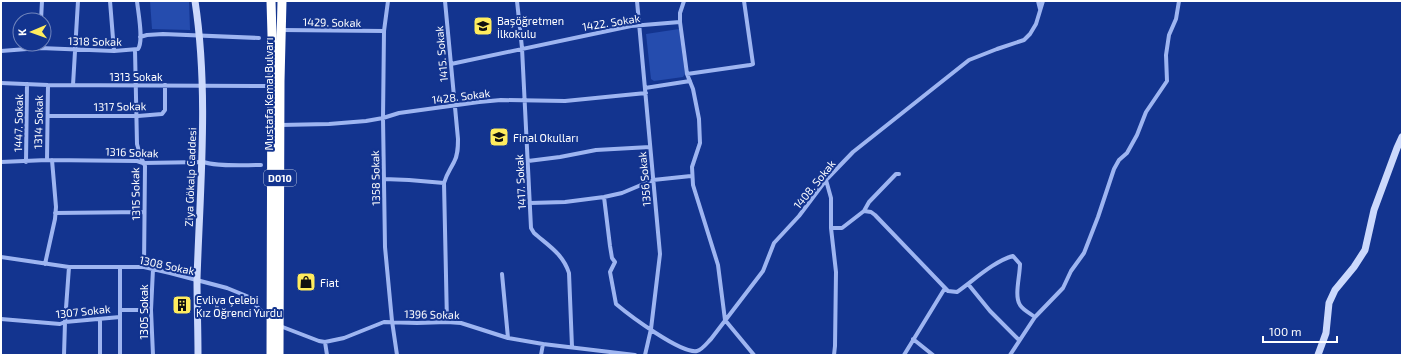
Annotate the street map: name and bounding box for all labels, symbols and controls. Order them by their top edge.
street label: 1422. Sokak [581,11,641,33]
north arrow [12,12,52,52]
place label: Başöğretmen İlkokulu [497,14,564,40]
street label: 1429. Sokak [303,15,362,29]
school or university icon: Başöğretmen İlkokulu [472,15,494,37]
street label: 1415. Sokak [432,25,450,82]
text: K [15,29,28,36]
street label: 1318 Sokak [68,34,122,48]
street label: Mustafa Kemal Bulvarı [262,38,275,150]
street label: 1313 Sokak [109,70,163,83]
street label: 1428. Sokak [431,86,491,106]
street label: 1447. Sokak [11,94,25,152]
street label: 1314 Sokak [31,95,45,149]
street label: 1317 Sokak [94,99,147,113]
school or university icon: Final Okulları [488,126,510,148]
street label: Ziya Gökalp Caddesi [182,127,198,227]
place label: Final Okulları [513,131,578,144]
street label: 1316 Sokak [105,145,159,159]
street label: 1358 Sokak [368,150,382,206]
street label: 1356 Sokak [635,151,653,207]
street label: 1417. Sokak [512,154,528,210]
street label: 1408. Sokak [790,157,838,211]
street label: 1315 Sokak [128,167,142,221]
road number: D010 [264,170,296,186]
street label: 1308 Sokak [138,253,196,277]
shop icon: Fiat [295,271,317,293]
place label: Fiat [320,276,339,289]
street label: 1305 Sokak [137,284,150,340]
place label: Evliya Çelebi Kız Öğrenci Yurdu [196,293,282,319]
building icon: Evliya Çelebi Kız Öğrenci Yurdu [171,294,193,316]
street label: 1307 Sokak [55,302,111,320]
street label: 1396 Sokak [404,307,460,321]
scale bar [1263,318,1337,344]
text: 100 m [1269,324,1301,338]

